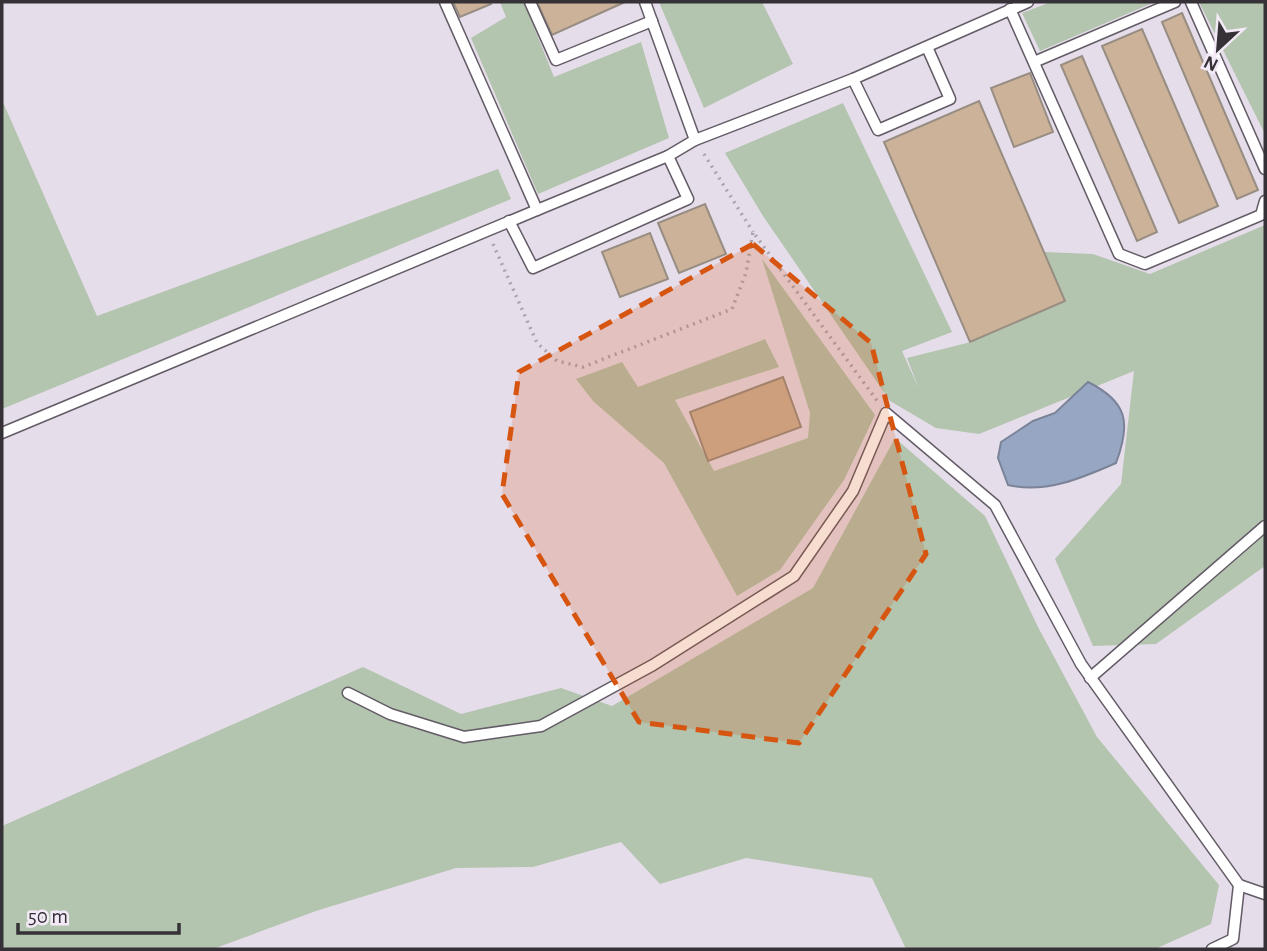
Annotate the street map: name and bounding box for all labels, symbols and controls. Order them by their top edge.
north arrow [1183,14,1253,84]
text: N [1201,51,1221,74]
scale bar [18,892,178,936]
text: 50 m [28,906,68,927]

